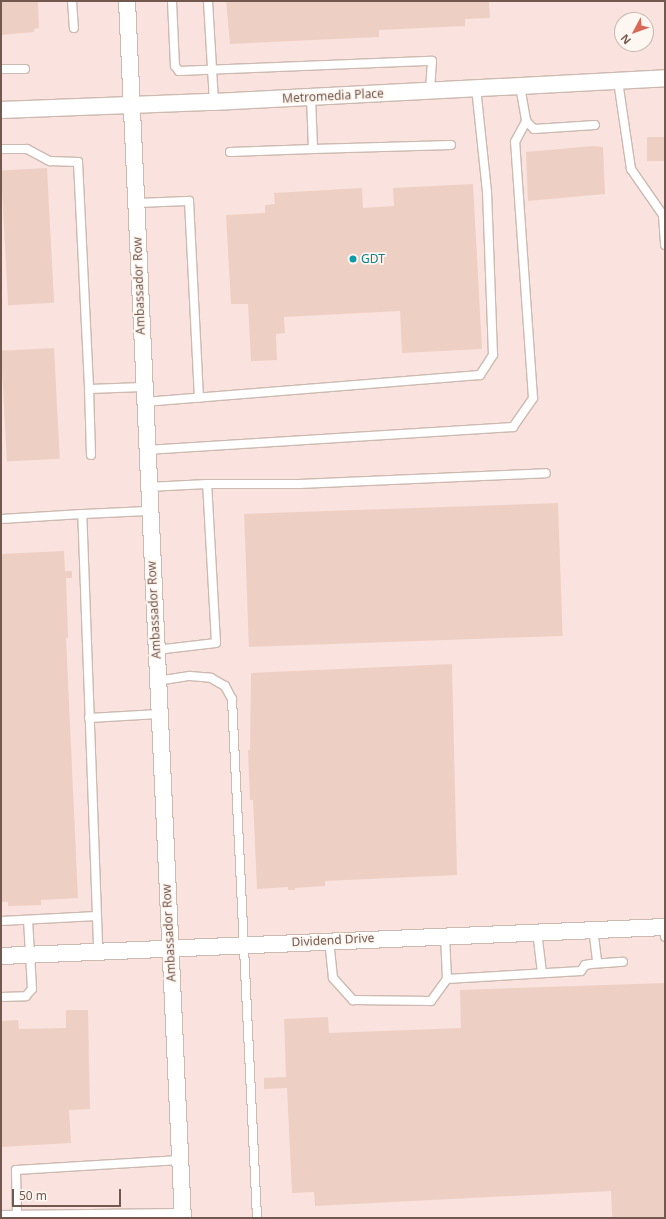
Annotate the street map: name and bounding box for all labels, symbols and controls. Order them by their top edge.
north arrow [614,12,654,52]
text: N [617,31,634,48]
street label: Metromedia Place [282,86,384,106]
street label: Ambassador Row [130,237,148,335]
place label: GDT [361,252,385,266]
marker: GDT [348,254,358,264]
street label: Ambassador Row [144,561,164,659]
street label: Ambassador Row [159,884,179,982]
street label: Dividend Drive [291,931,375,949]
scale bar [14,1181,123,1207]
text: 50 m [19,1187,47,1204]

